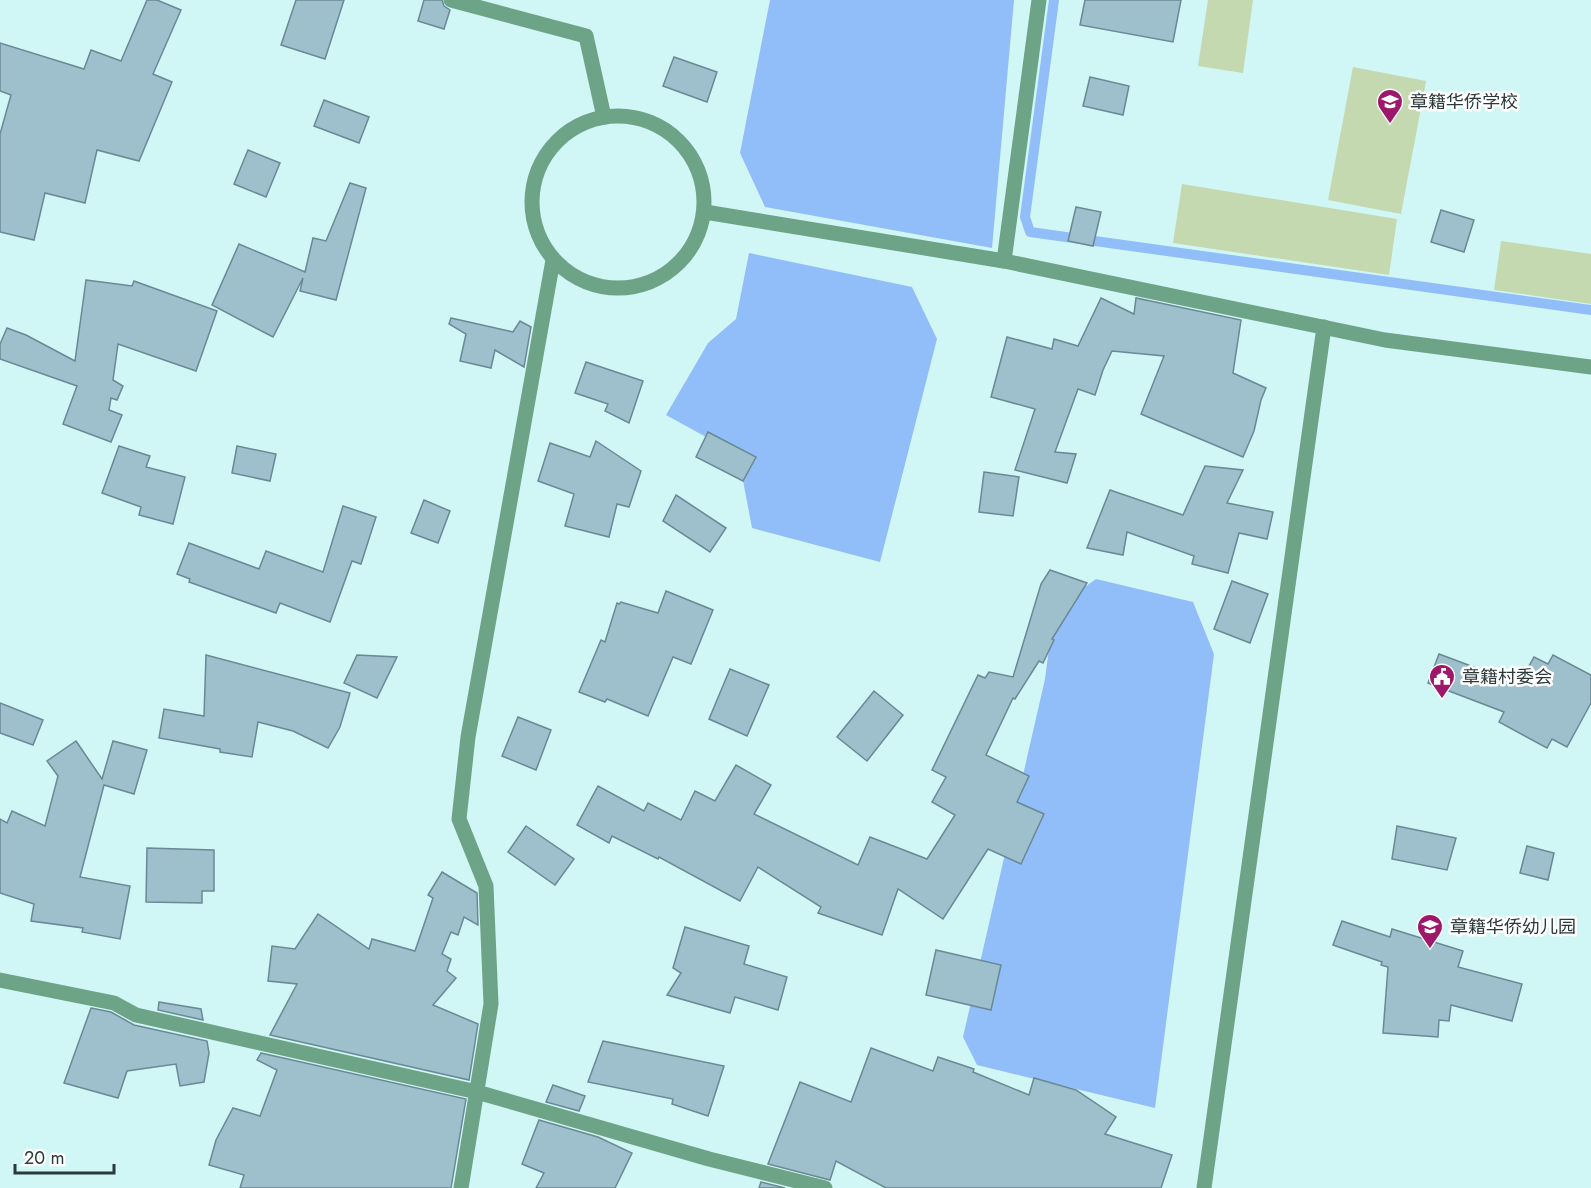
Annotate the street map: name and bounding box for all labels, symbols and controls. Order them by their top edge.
school or university icon: 章籍华侨学校 [1375,87,1405,125]
place label: 章籍华侨学校 [1410,89,1518,115]
public building icon: 章籍村委会 [1427,662,1457,700]
place label: 章籍村委会 [1462,664,1552,690]
school or university icon: 章籍华侨幼儿园 [1415,912,1445,950]
place label: 章籍华侨幼儿园 [1450,914,1576,940]
scale bar [15,1137,114,1175]
text: 20 m [24,1145,64,1171]

